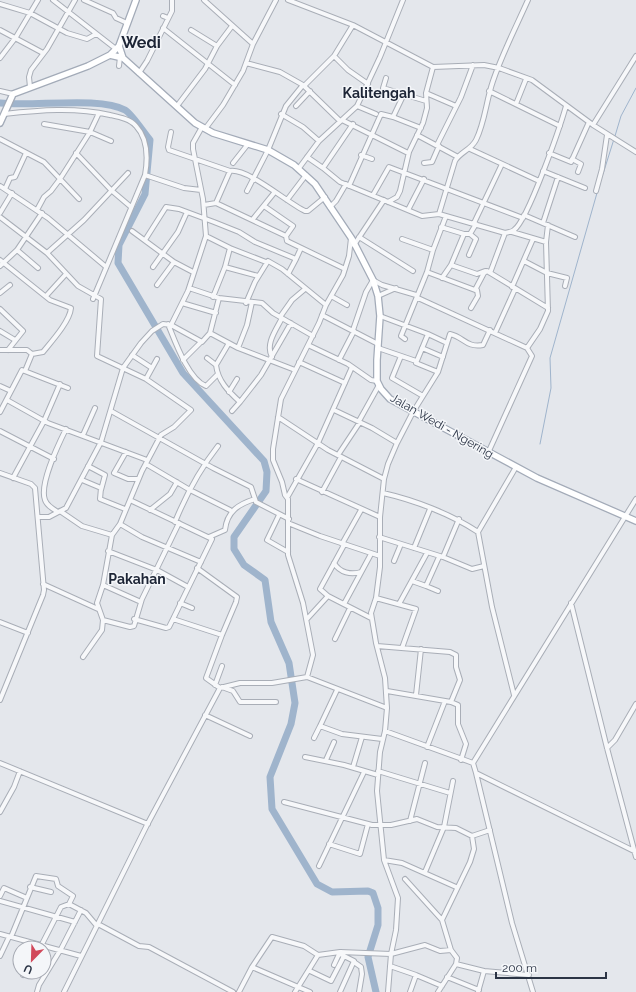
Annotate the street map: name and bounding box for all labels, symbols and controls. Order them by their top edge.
district label: Wedi [121,33,161,52]
district label: Kalitengah [343,85,415,101]
street label: Jalan Wedi - Ngering [388,391,496,461]
district label: Pakahan [108,571,166,587]
north arrow [12,940,52,980]
scale bar [496,954,606,980]
text: U [22,961,35,976]
text: 200 m [502,961,537,975]

